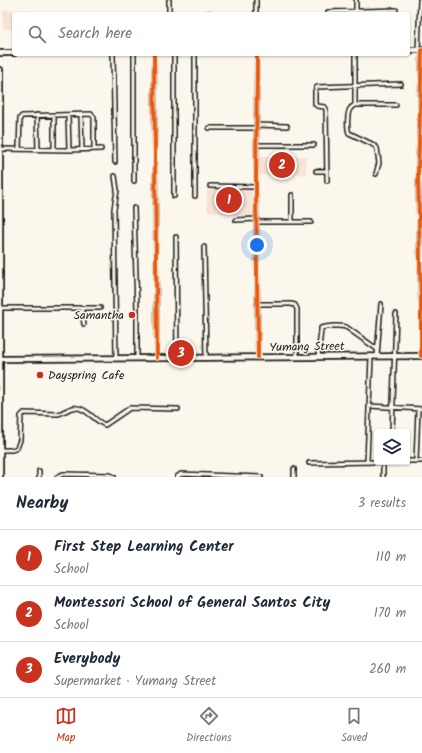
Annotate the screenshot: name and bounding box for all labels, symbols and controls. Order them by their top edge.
search box [12,12,410,56]
text: Search here [58,22,132,46]
icon: search [26,23,48,45]
pin: 2 [269,150,295,180]
pin: 1 [216,185,242,215]
your location [247,235,267,255]
place label: Samantha [74,306,124,325]
marker: Samantha [127,310,137,320]
street label: Yumang Street [269,337,345,357]
pin: 3 [168,338,194,368]
place label: Dayspring Cafe [48,366,125,385]
marker: Dayspring Cafe [35,370,45,380]
map controls [374,429,410,465]
button: layers [374,429,410,465]
text: Nearby [16,490,68,517]
text: 3 results [358,493,406,514]
text: First Step Learning Center [54,535,234,559]
text: 1 [27,547,31,568]
text: 110 m [376,547,406,568]
text: School [54,559,89,580]
text: Montessori School of General Santos City [54,591,330,615]
text: 2 [25,603,33,624]
text: 170 m [374,603,406,624]
text: School [54,615,89,636]
text: Everybody [54,647,120,671]
text: 3 [25,659,33,680]
text: 260 m [369,659,406,680]
text: Supermarket · Yumang Street [54,671,216,692]
tab: Map [55,705,77,747]
tab: Directions [186,705,232,747]
tab: Saved [341,705,367,747]

